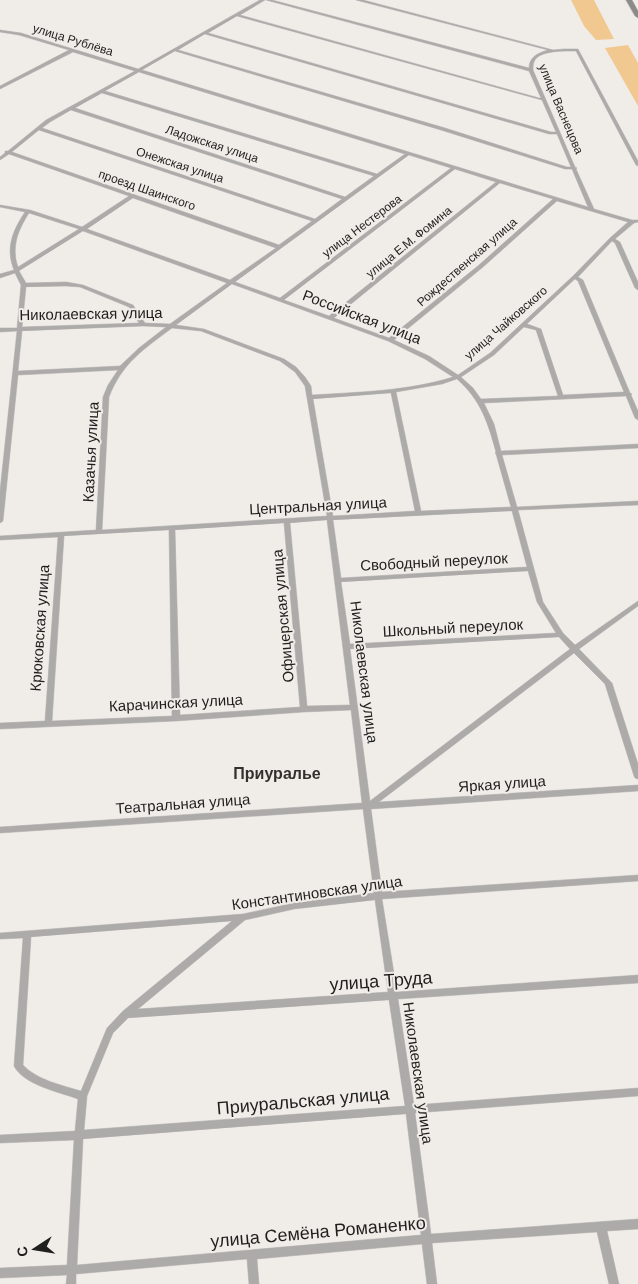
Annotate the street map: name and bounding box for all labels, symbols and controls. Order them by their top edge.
street label: улица Рублёва [31,20,115,60]
street label: улица Васнецова [535,61,587,157]
street label: Ладожская улица [163,121,261,167]
street label: Онежская улица [134,143,226,187]
street label: проезд Шаинского [96,166,198,214]
street label: улица Нестерова [319,191,405,261]
street label: улица Е.М. Фомина [363,202,456,282]
street label: Рождественская улица [414,214,521,310]
street label: улица Чайковского [461,282,551,363]
street label: Российская улица [300,285,425,349]
street label: Николаевская улица [19,303,163,325]
street label: Казачья улица [78,400,104,503]
street label: Центральная улица [249,492,388,520]
street label: Офицерская улица [267,548,299,683]
street label: Свободный переулок [360,548,509,576]
street label: Крюковская улица [26,563,54,692]
street label: Николаевская улица [345,600,383,745]
street label: Школьный переулок [382,614,524,642]
street label: Карачинская улица [109,689,244,716]
district label: Приуралье [233,763,321,784]
street label: Яркая улица [458,771,547,797]
street label: Театральная улица [115,789,252,819]
street label: Константиновская улица [230,871,404,915]
street label: улица Труда [329,965,434,997]
street label: Николаевская улица [398,1001,438,1146]
street label: Приуральская улица [216,1081,391,1120]
street label: улица Семёна Романенко [209,1211,427,1253]
north arrow [10,1224,60,1274]
text: С [12,1245,32,1259]

